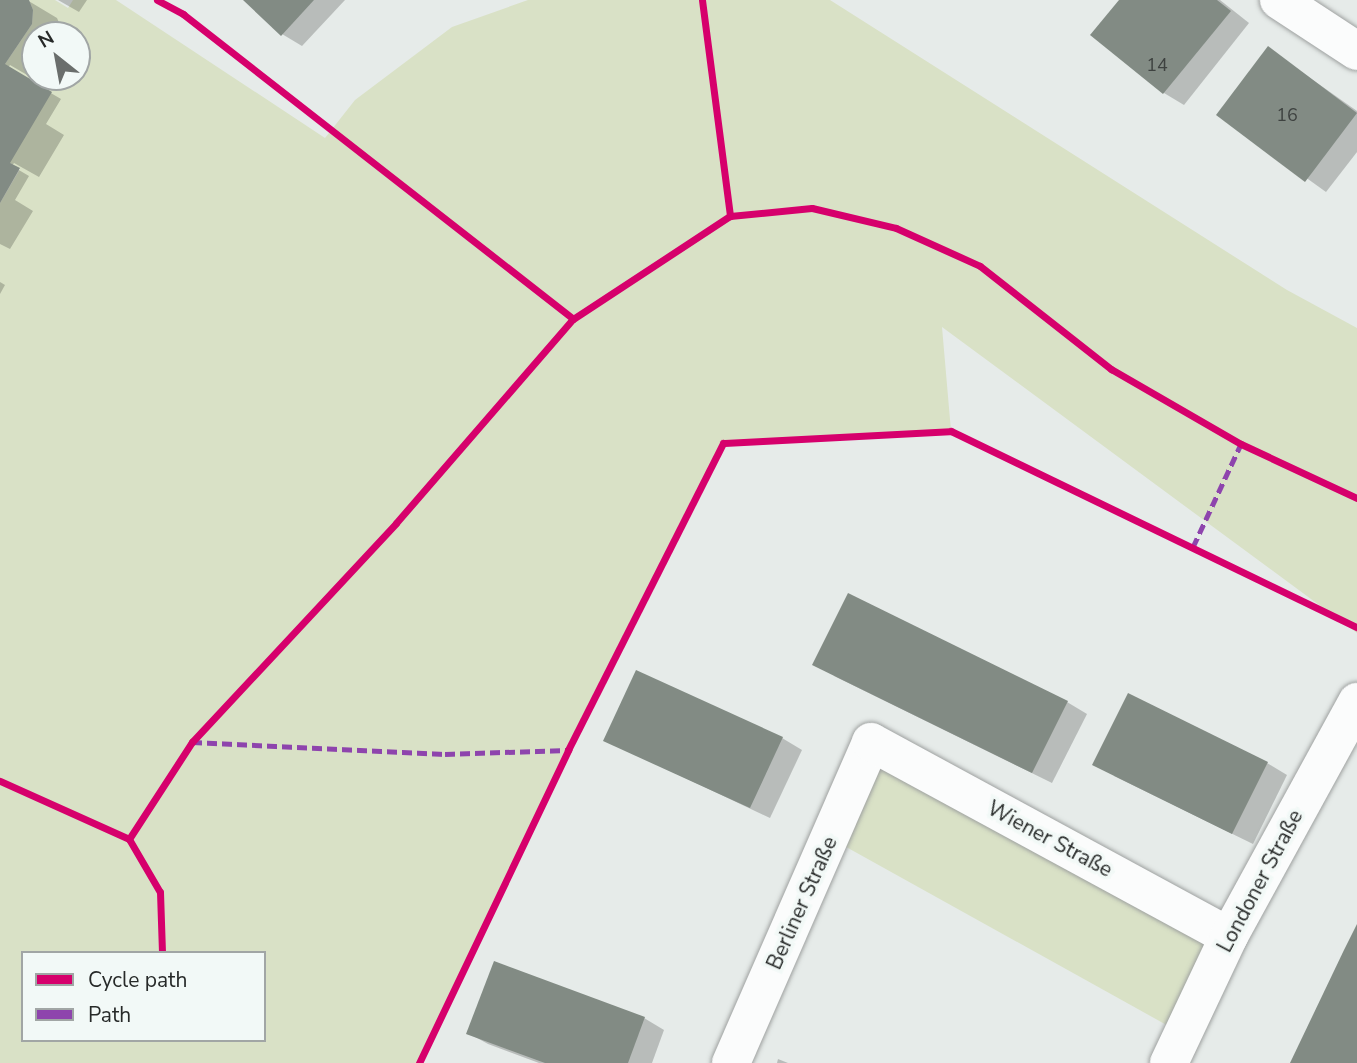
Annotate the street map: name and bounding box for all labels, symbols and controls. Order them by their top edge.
north arrow [21,21,91,91]
text: N [33,25,59,55]
house number: 14 [1146,54,1168,76]
house number: 16 [1276,104,1298,126]
street label: Wiener Straße [983,795,1117,883]
street label: Londoner Straße [1212,805,1308,957]
street label: Berliner Straße [761,833,843,973]
legend [21,951,266,1042]
text: Cycle path [88,966,187,994]
text: Path [88,1001,131,1029]

